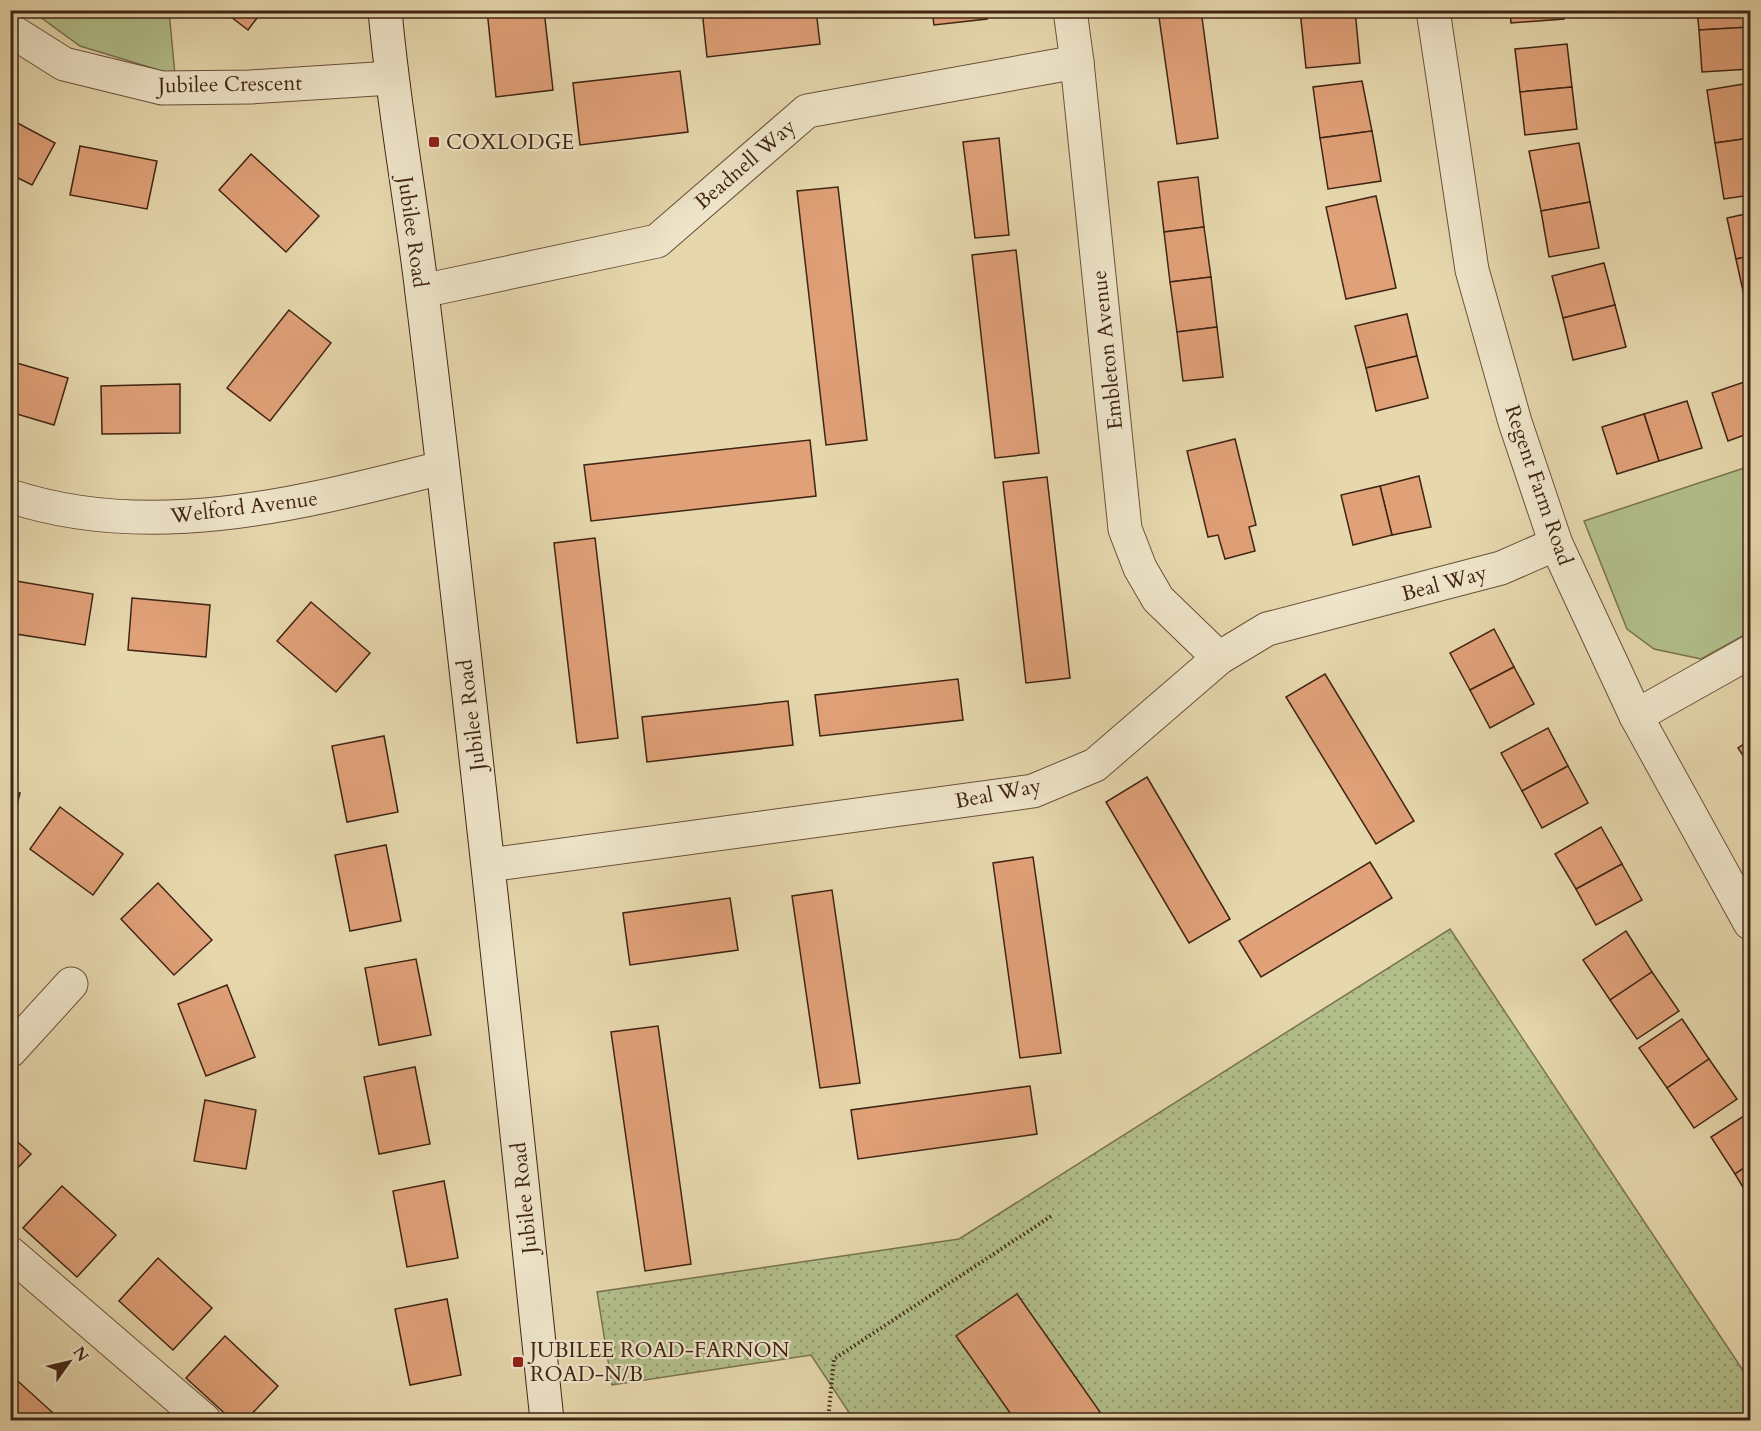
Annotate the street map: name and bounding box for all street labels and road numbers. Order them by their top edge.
street label: Jubilee Crescent [155,69,303,100]
street label: Beadnell Way [689,112,802,216]
street label: Jubilee Road [390,172,435,290]
street label: Embleton Avenue [1085,269,1130,431]
street label: Regent Farm Road [1497,401,1580,569]
street label: Welford Avenue [168,484,319,531]
street label: Beal Way [1398,558,1490,609]
street label: Jubilee Road [450,658,493,775]
street label: Beal Way [953,771,1044,816]
street label: Jubilee Road [504,1141,545,1258]

